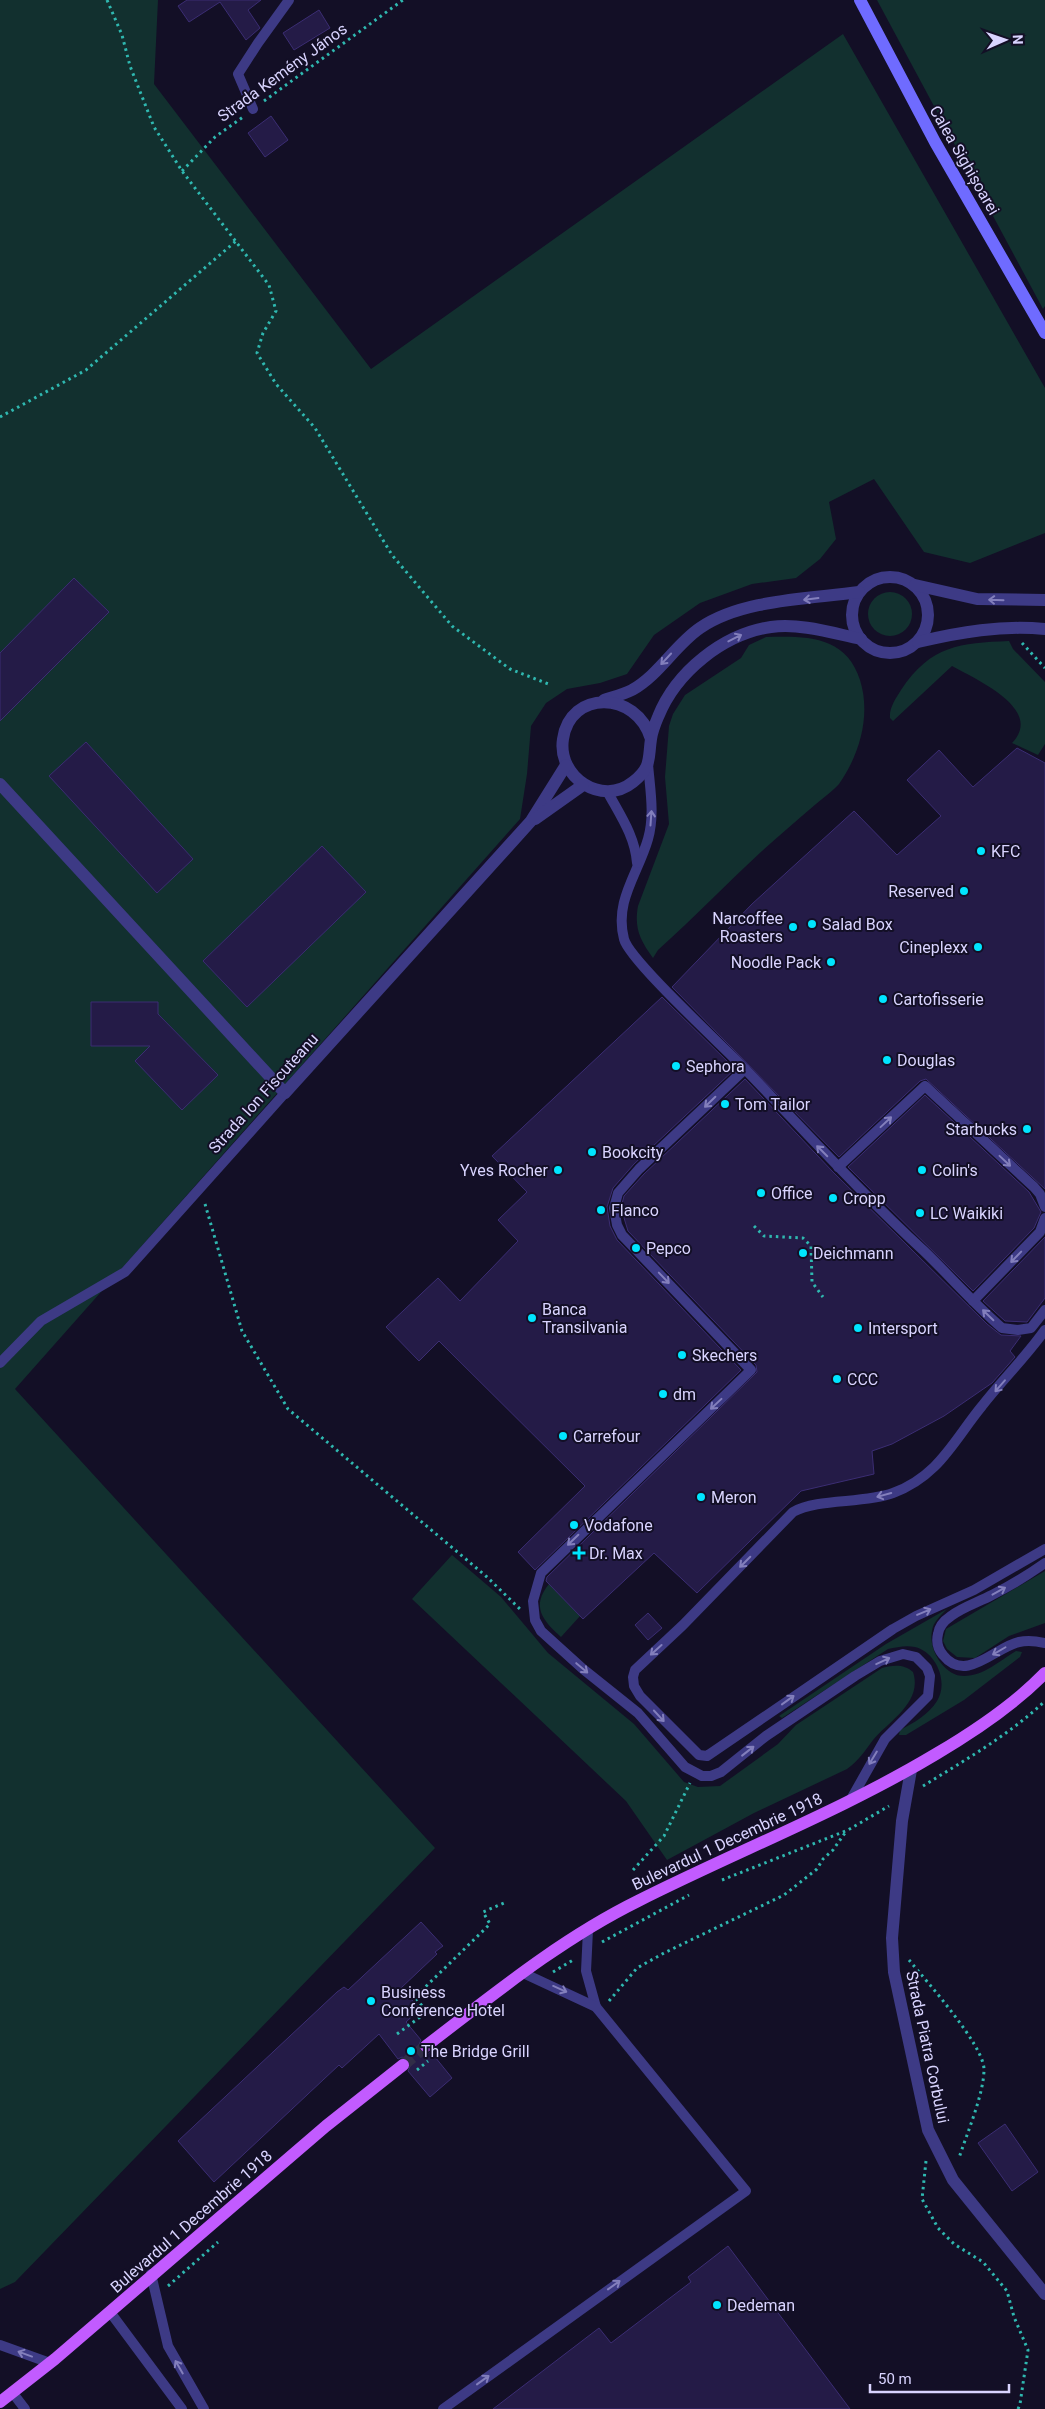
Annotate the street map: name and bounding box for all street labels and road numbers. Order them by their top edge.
street label: Strada Kemény János [214,19,351,126]
street label: Calea Sighișoarei [925,102,1004,219]
street label: Strada Ion Fiscuteanu [205,1029,322,1157]
street label: Bulevardul 1 Decembrie 1918 [629,1789,825,1894]
street label: Strada Piatra Corbului [902,1969,953,2125]
street label: Bulevardul 1 Decembrie 1918 [107,2146,276,2297]

